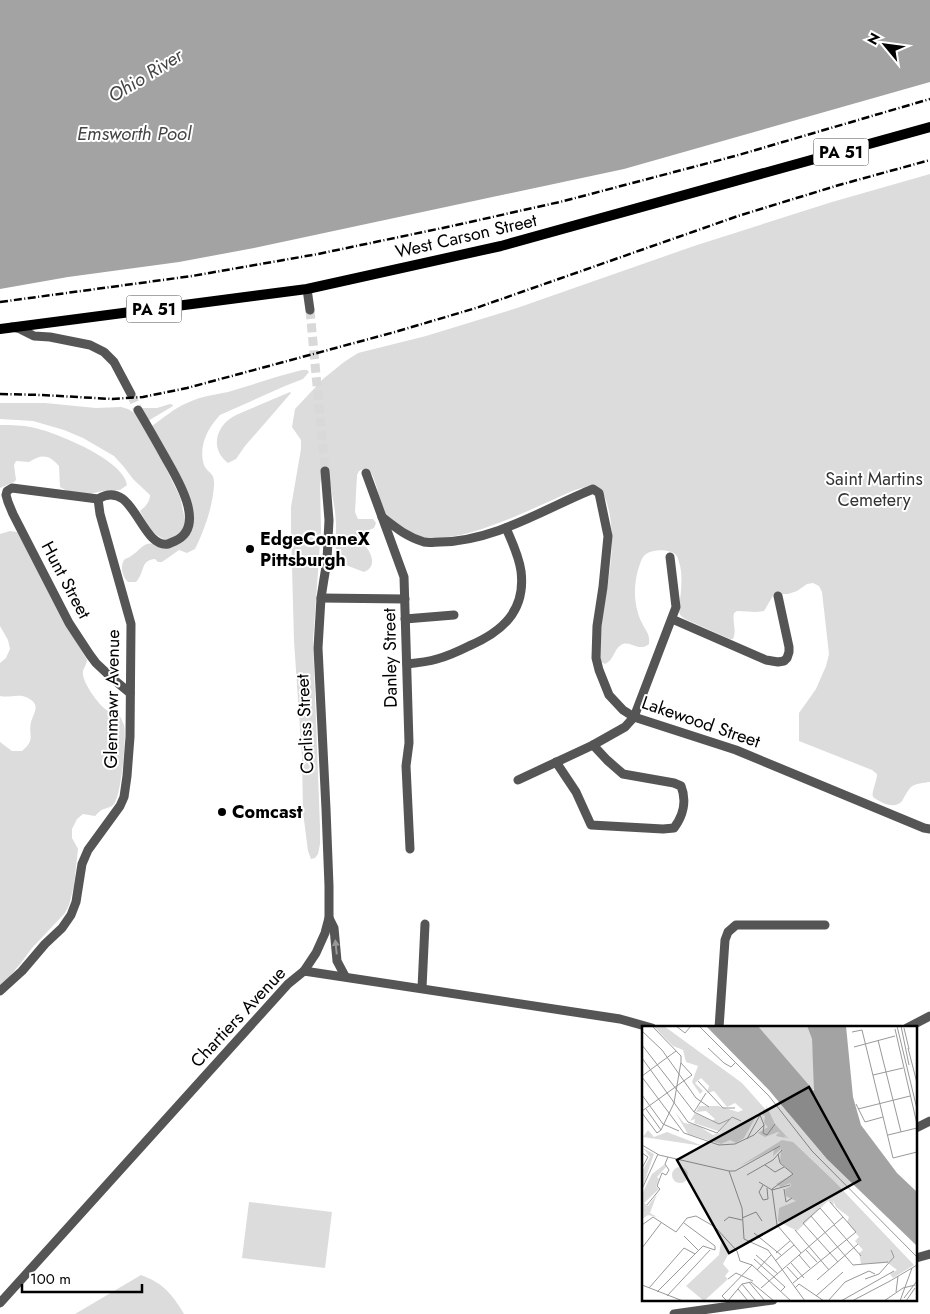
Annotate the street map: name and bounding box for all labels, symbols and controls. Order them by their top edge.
north arrow [860,20,910,70]
text: N [862,29,885,48]
water label: Ohio River [103,41,189,109]
water label: Emsworth Pool [77,120,192,147]
road number: PA 51 [814,138,868,166]
street label: West Carson Street [393,207,540,265]
road number: PA 51 [126,296,182,322]
park label: Saint Martins Cemetery [825,466,923,513]
place label: EdgeConneX Pittsburgh [260,526,371,573]
street label: Hunt Street [35,537,98,624]
marker: EdgeConneX Pittsburgh [244,543,256,555]
street label: Danley Street [376,607,404,708]
street label: Glenmawr Avenue [98,629,126,769]
street label: Corliss Street [289,673,321,775]
street label: Lakewood Street [638,690,764,755]
place label: Comcast [232,799,303,825]
marker: Comcast [216,806,228,818]
one-way arrow [332,939,340,955]
street label: Chartiers Avenue [184,961,292,1073]
inset map [642,1026,918,1302]
scale bar [22,1262,142,1294]
text: 100 m [30,1268,71,1290]

